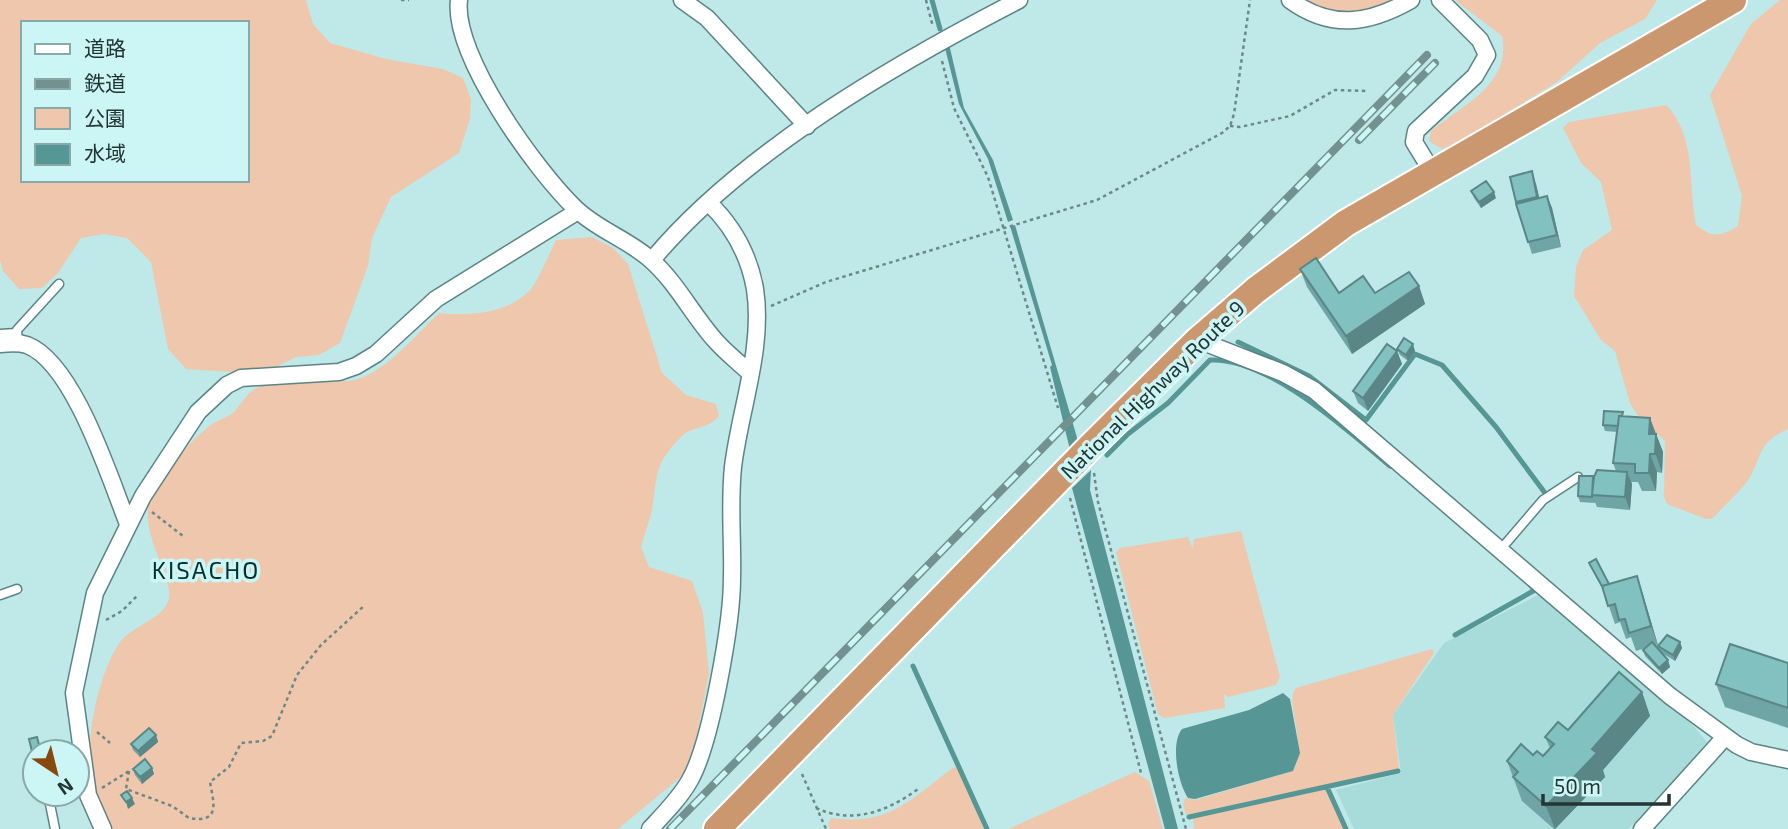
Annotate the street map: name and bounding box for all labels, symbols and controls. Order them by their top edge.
legend [21,21,248,182]
text: 道路 [84,35,126,60]
text: 鉄道 [84,70,126,95]
text: 公園 [84,105,126,130]
text: 水域 [84,140,126,165]
street label: National Highway Route 9 [1055,295,1249,483]
district label: KISACHO [152,555,260,584]
north arrow [21,738,91,808]
scale bar [1543,762,1669,806]
text: 50 m [1554,773,1601,798]
text: N [54,774,78,801]

